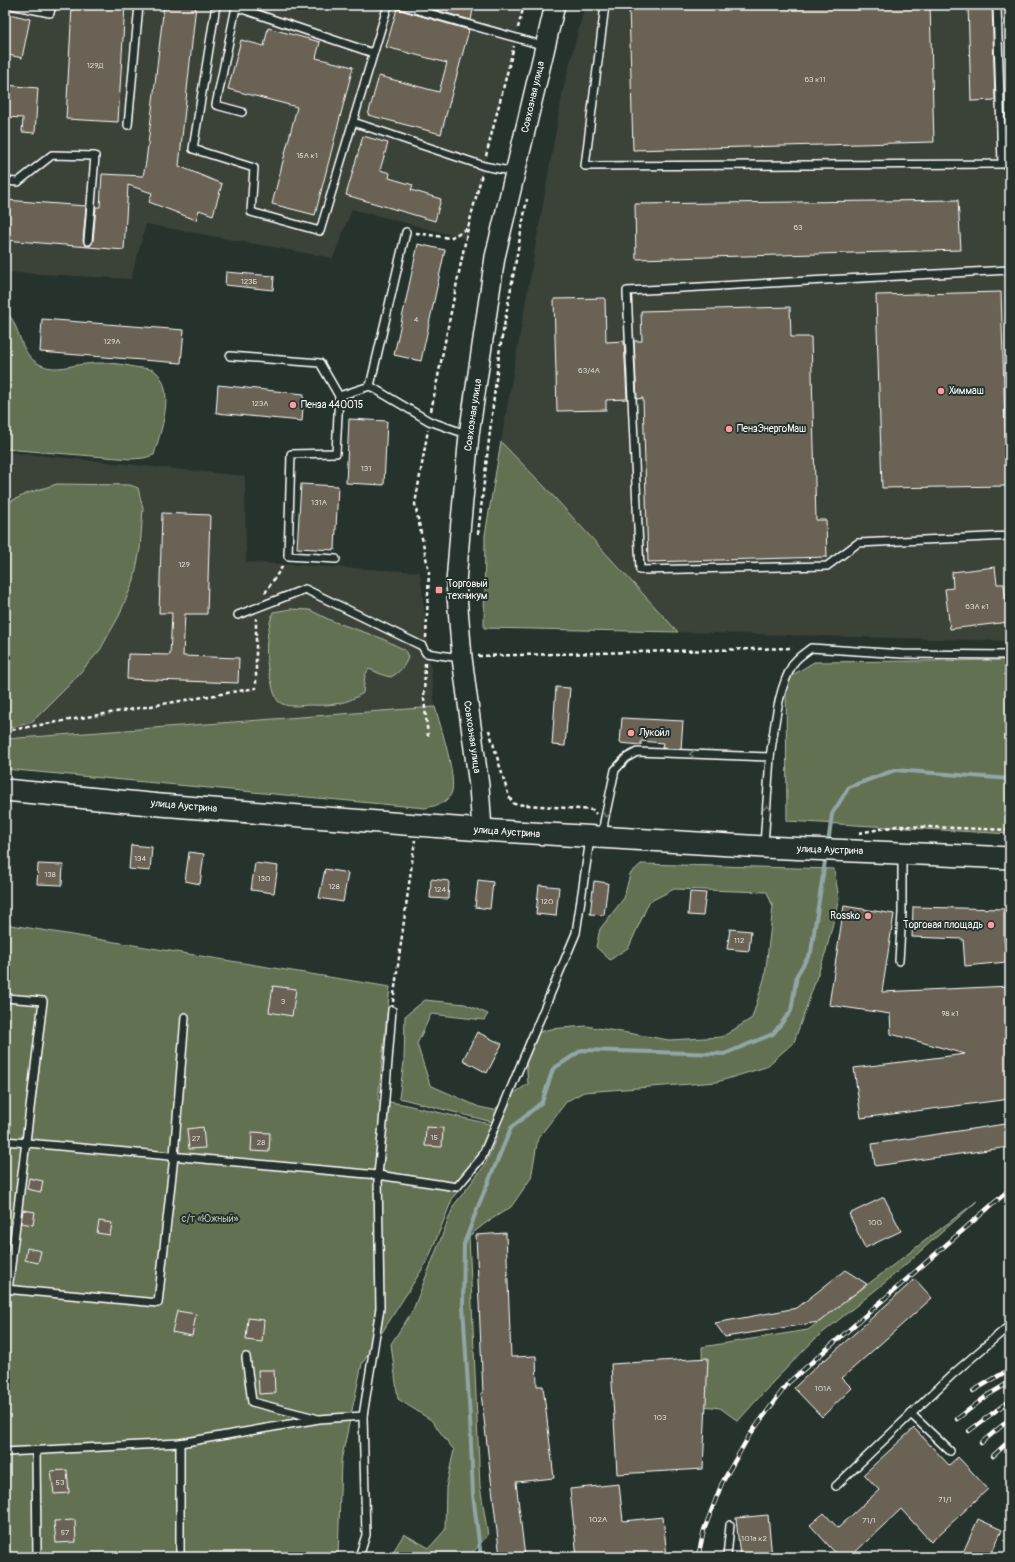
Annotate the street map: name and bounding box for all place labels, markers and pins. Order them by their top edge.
place label: Химмаш [949,385,984,397]
marker: Химмаш [936,386,946,396]
place label: Пенза 440015 [301,399,363,411]
marker: Пенза 440015 [288,400,298,410]
place label: ПензЭнергоМаш [737,423,806,435]
marker: ПензЭнергоМаш [724,424,734,434]
place label: Торговый техникум [447,578,488,602]
marker: Торговый техникум [434,585,444,595]
place label: Лукойл [638,727,670,739]
marker: Лукойл [626,728,636,738]
place label: Rossko [830,910,861,922]
marker: Rossko [863,911,873,921]
place label: Торговая площадь [903,919,983,931]
marker: Торговая площадь [986,920,996,930]

